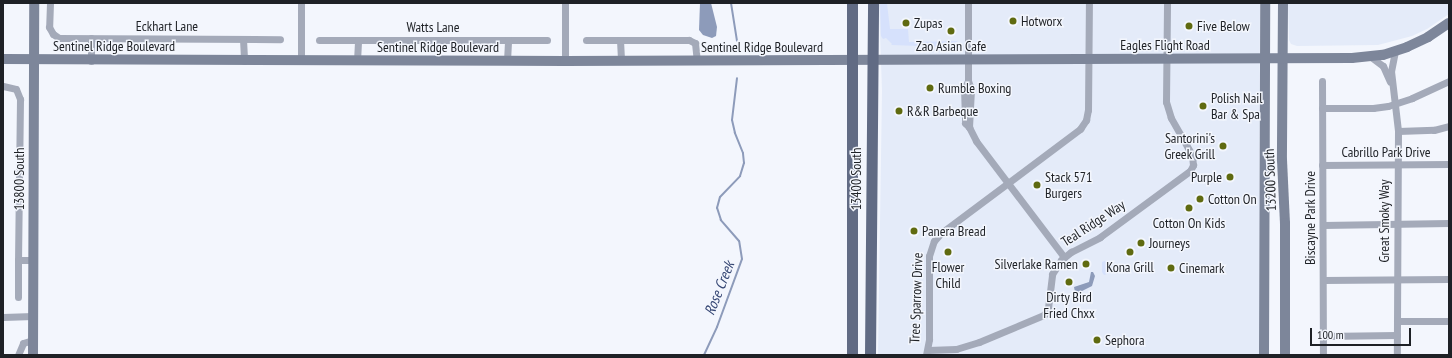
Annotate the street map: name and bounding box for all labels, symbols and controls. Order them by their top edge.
place label: Hotworx [1021,13,1062,29]
place label: Zupas [914,15,942,31]
marker: Hotworx [1008,16,1018,26]
street label: Eckhart Lane [136,18,198,34]
marker: Zupas [901,18,911,28]
place label: Five Below [1197,18,1250,34]
street label: Watts Lane [406,19,460,35]
marker: Five Below [1184,21,1194,31]
marker: Zao Asian Cafe [946,26,956,36]
street label: Eagles Flight Road [1120,37,1210,53]
street label: Sentinel Ridge Boulevard [53,38,175,54]
place label: Zao Asian Cafe [916,38,986,54]
street label: Sentinel Ridge Boulevard [377,39,499,55]
street label: Sentinel Ridge Boulevard [701,39,823,55]
place label: Rumble Boxing [938,80,1011,96]
marker: Rumble Boxing [925,83,935,93]
place label: Polish Nail Bar & Spa [1211,90,1263,122]
marker: Polish Nail Bar & Spa [1198,101,1208,111]
place label: R&R Barbeque [907,103,978,119]
marker: R&R Barbeque [894,106,904,116]
place label: Santorini's Greek Grill [1164,130,1215,162]
marker: Santorini's Greek Grill [1218,141,1228,151]
street label: Cabrillo Park Drive [1341,144,1431,160]
street label: 13800 South [11,148,27,210]
street label: 13400 South [848,148,864,210]
street label: 13200 South [1261,148,1279,212]
place label: Stack 571 Burgers [1045,169,1093,202]
place label: Purple [1191,169,1222,185]
street label: Biscayne Park Drive [1302,171,1318,265]
marker: Purple [1225,172,1235,182]
street label: Great Smoky Way [1376,179,1392,263]
marker: Stack 571 Burgers [1032,180,1042,190]
place label: Cotton On [1208,191,1257,207]
marker: Cotton On [1195,194,1205,204]
street label: Teal Ridge Way [1058,196,1128,250]
marker: Cotton On Kids [1184,203,1194,213]
place label: Cotton On Kids [1153,215,1225,231]
place label: Panera Bread [922,223,986,239]
marker: Panera Bread [909,226,919,236]
place label: Journeys [1149,235,1190,251]
marker: Journeys [1136,238,1146,248]
marker: Flower Child [943,247,953,257]
marker: Kona Grill [1125,247,1135,257]
street label: Tree Sparrow Drive [906,252,926,344]
place label: Silverlake Ramen [994,256,1078,272]
water label: Rose Creek [700,258,738,318]
place label: Flower Child [932,259,964,292]
marker: Silverlake Ramen [1081,259,1091,269]
place label: Kona Grill [1106,259,1154,275]
place label: Cinemark [1179,260,1224,276]
marker: Cinemark [1166,263,1176,273]
marker: Dirty Bird Fried Chxx [1064,277,1074,287]
place label: Dirty Bird Fried Chxx [1043,289,1095,322]
scale bar [1312,320,1413,346]
text: 100 m [1317,327,1344,342]
place label: Sephora [1105,332,1145,348]
marker: Sephora [1092,335,1102,345]

